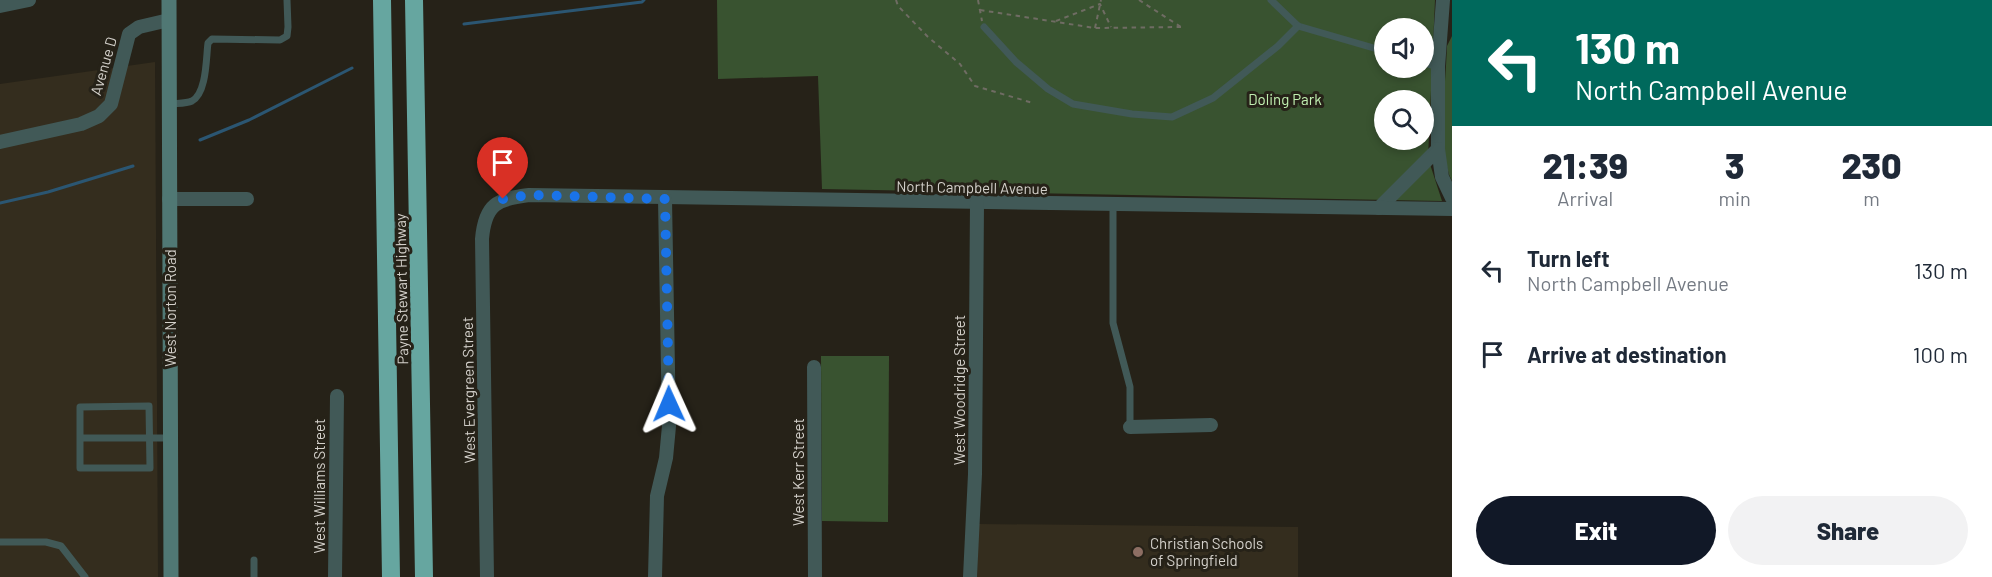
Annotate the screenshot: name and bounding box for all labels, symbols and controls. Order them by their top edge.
map controls [1374,18,1434,150]
button: sound [1374,18,1434,78]
text: 130 m [1575,22,1680,72]
icon: left [1476,24,1554,102]
street label: Avenue D [86,35,120,97]
text: North Campbell Avenue [1575,73,1848,105]
park label: Doling Park [1248,90,1322,108]
button: search [1374,90,1434,150]
pin [477,137,528,199]
text: 21:39 [1542,143,1628,186]
text: 3 [1725,143,1745,186]
text: 230 [1841,143,1902,186]
icon: arrive [486,146,519,179]
street label: North Campbell Avenue [896,177,1048,197]
text: Arrival [1557,186,1613,210]
text: min [1718,186,1751,210]
text: m [1863,186,1880,210]
street label: Payne Stewart Highway [391,213,411,365]
text: Turn left [1527,245,1610,271]
street label: West Norton Road [161,249,179,367]
icon: left [1476,254,1509,287]
text: 130 m [1914,257,1968,283]
text: North Campbell Avenue [1527,271,1729,295]
street label: West Woodridge Street [950,315,968,465]
street label: West Evergreen Street [458,317,478,463]
icon: arrive [1476,338,1509,371]
text: Arrive at destination [1527,341,1726,367]
text: 100 m [1913,341,1968,367]
position arrow [637,372,701,436]
street label: West Kerr Street [789,418,807,526]
street label: West Williams Street [310,419,328,553]
button: Exit [1476,496,1716,565]
button: Share [1728,496,1968,565]
place label: Christian Schools of Springfield [1150,534,1263,569]
marker: Christian Schools of Springfield [1131,545,1145,559]

